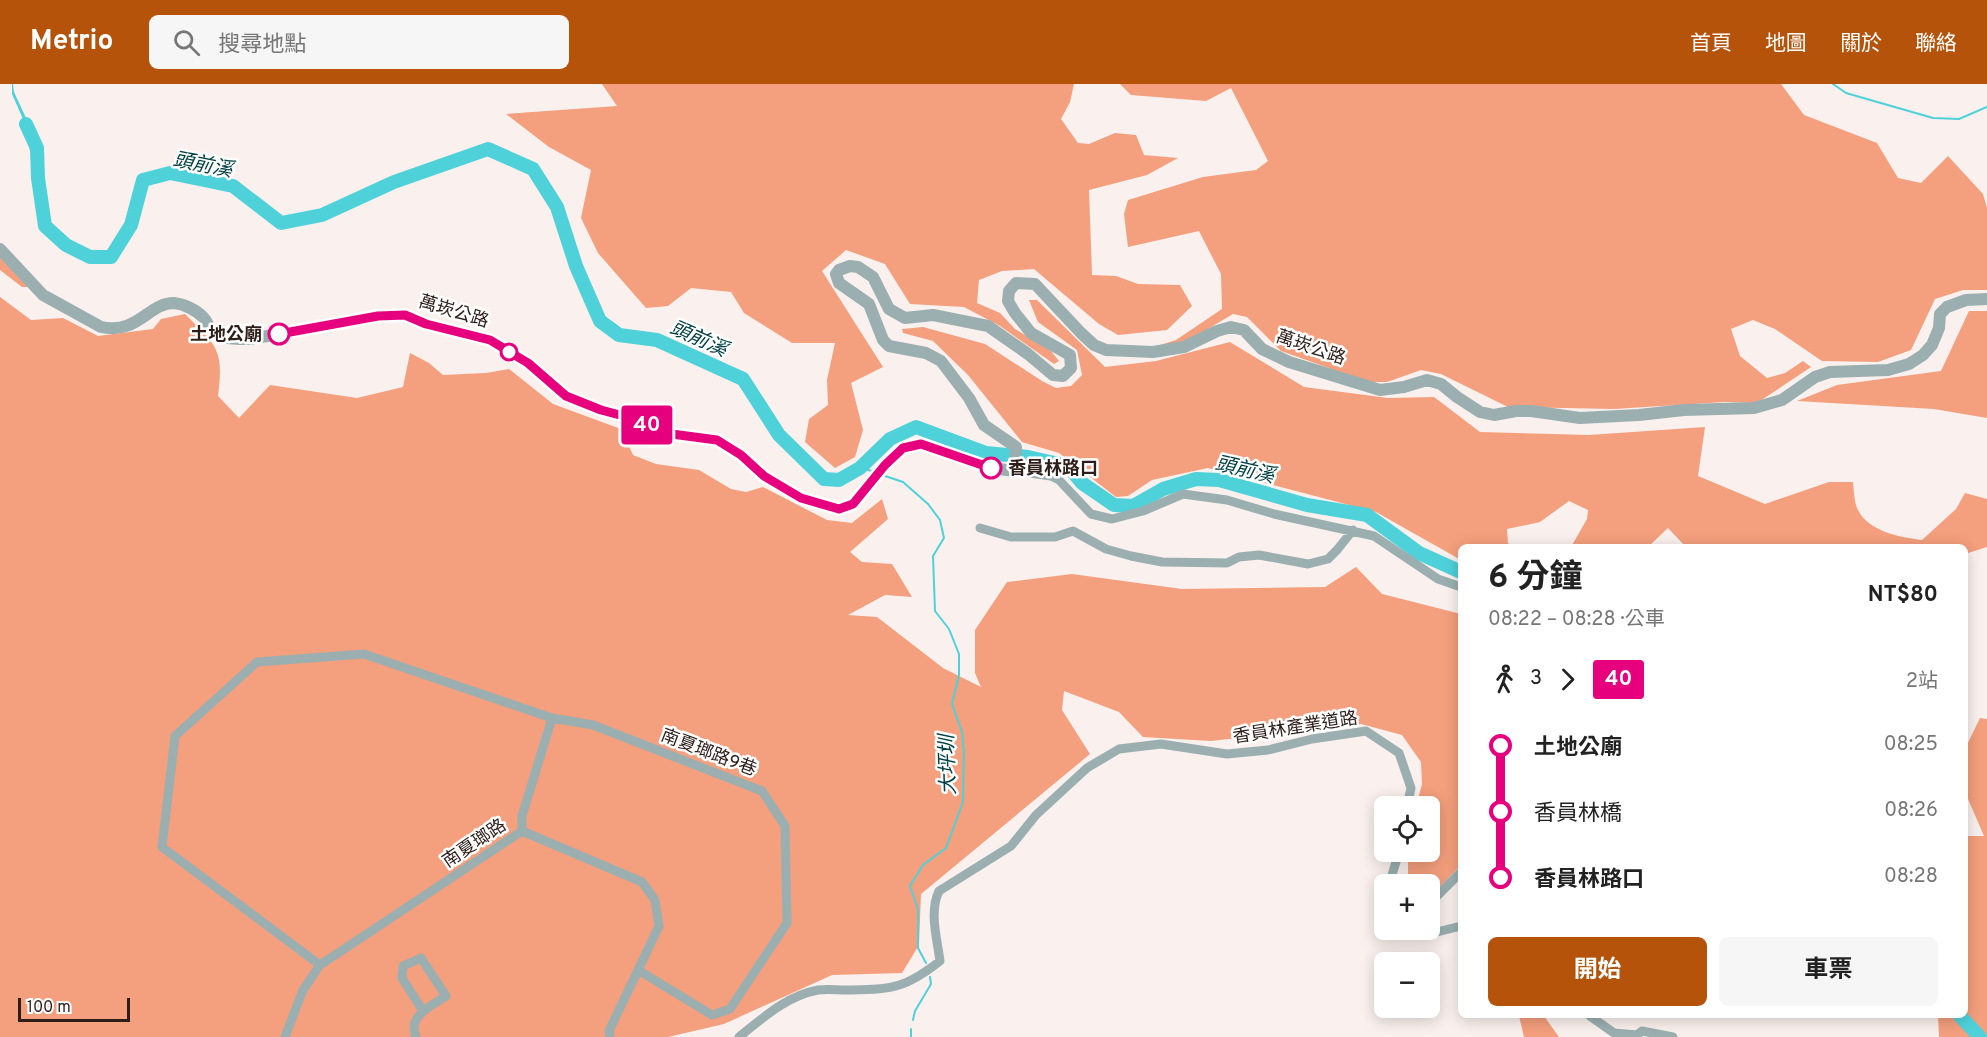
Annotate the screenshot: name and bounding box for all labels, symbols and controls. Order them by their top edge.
search box [149,15,569,69]
text: Metrio [30,24,113,60]
icon: search [170,26,203,59]
text: 首頁 [1690,31,1732,58]
text: 地圖 [1765,31,1807,58]
text: 關於 [1840,31,1882,58]
text: 聯絡 [1915,31,1957,58]
text: 搜尋地點 [218,32,306,59]
water label: 頭前溪 [171,147,237,185]
street label: 萬崁公路 [416,291,491,334]
water label: 頭前溪 [665,316,734,365]
marker: 土地公廟 [268,323,290,345]
place label: 土地公廟 [190,324,262,347]
street label: 萬崁公路 [1273,326,1348,371]
unlabelled marker [500,343,518,361]
line badge: 40 [620,406,674,444]
text: 40 [633,412,661,439]
water label: 頭前溪 [1212,452,1280,491]
marker: 香員林路口 [980,457,1002,479]
place label: 香員林路口 [1008,458,1098,481]
text: 6 分鐘 [1488,558,1583,600]
text: NT$80 [1868,582,1938,609]
text: 08:22 – 08:28 · 公車 [1488,607,1665,633]
icon: walk [1488,663,1521,696]
icon: forward [1551,663,1584,696]
text: 3 [1530,666,1542,692]
text: 40 [1605,666,1632,693]
text: 2站 [1906,669,1938,695]
street label: 香員林產業道路 [1231,707,1359,750]
street label: 南夏瑯路9巷 [657,725,760,782]
water label: 大坪圳 [935,731,963,795]
text: 08:25 [1884,732,1938,758]
text: 土地公廟 [1534,735,1622,762]
map controls [1374,796,1440,1018]
button: locate [1374,796,1440,862]
text: 08:26 [1884,798,1938,824]
text: 香員林橋 [1534,801,1622,828]
street label: 南夏瑯路 [439,815,511,874]
text: 08:28 [1884,864,1938,890]
text: 香員林路口 [1534,867,1644,894]
button: + [1374,874,1440,940]
button: 開始 [1488,937,1707,1006]
button: 車票 [1719,937,1938,1006]
button: − [1374,952,1440,1018]
scale bar [18,995,130,1022]
text: 100 m [27,998,71,1018]

